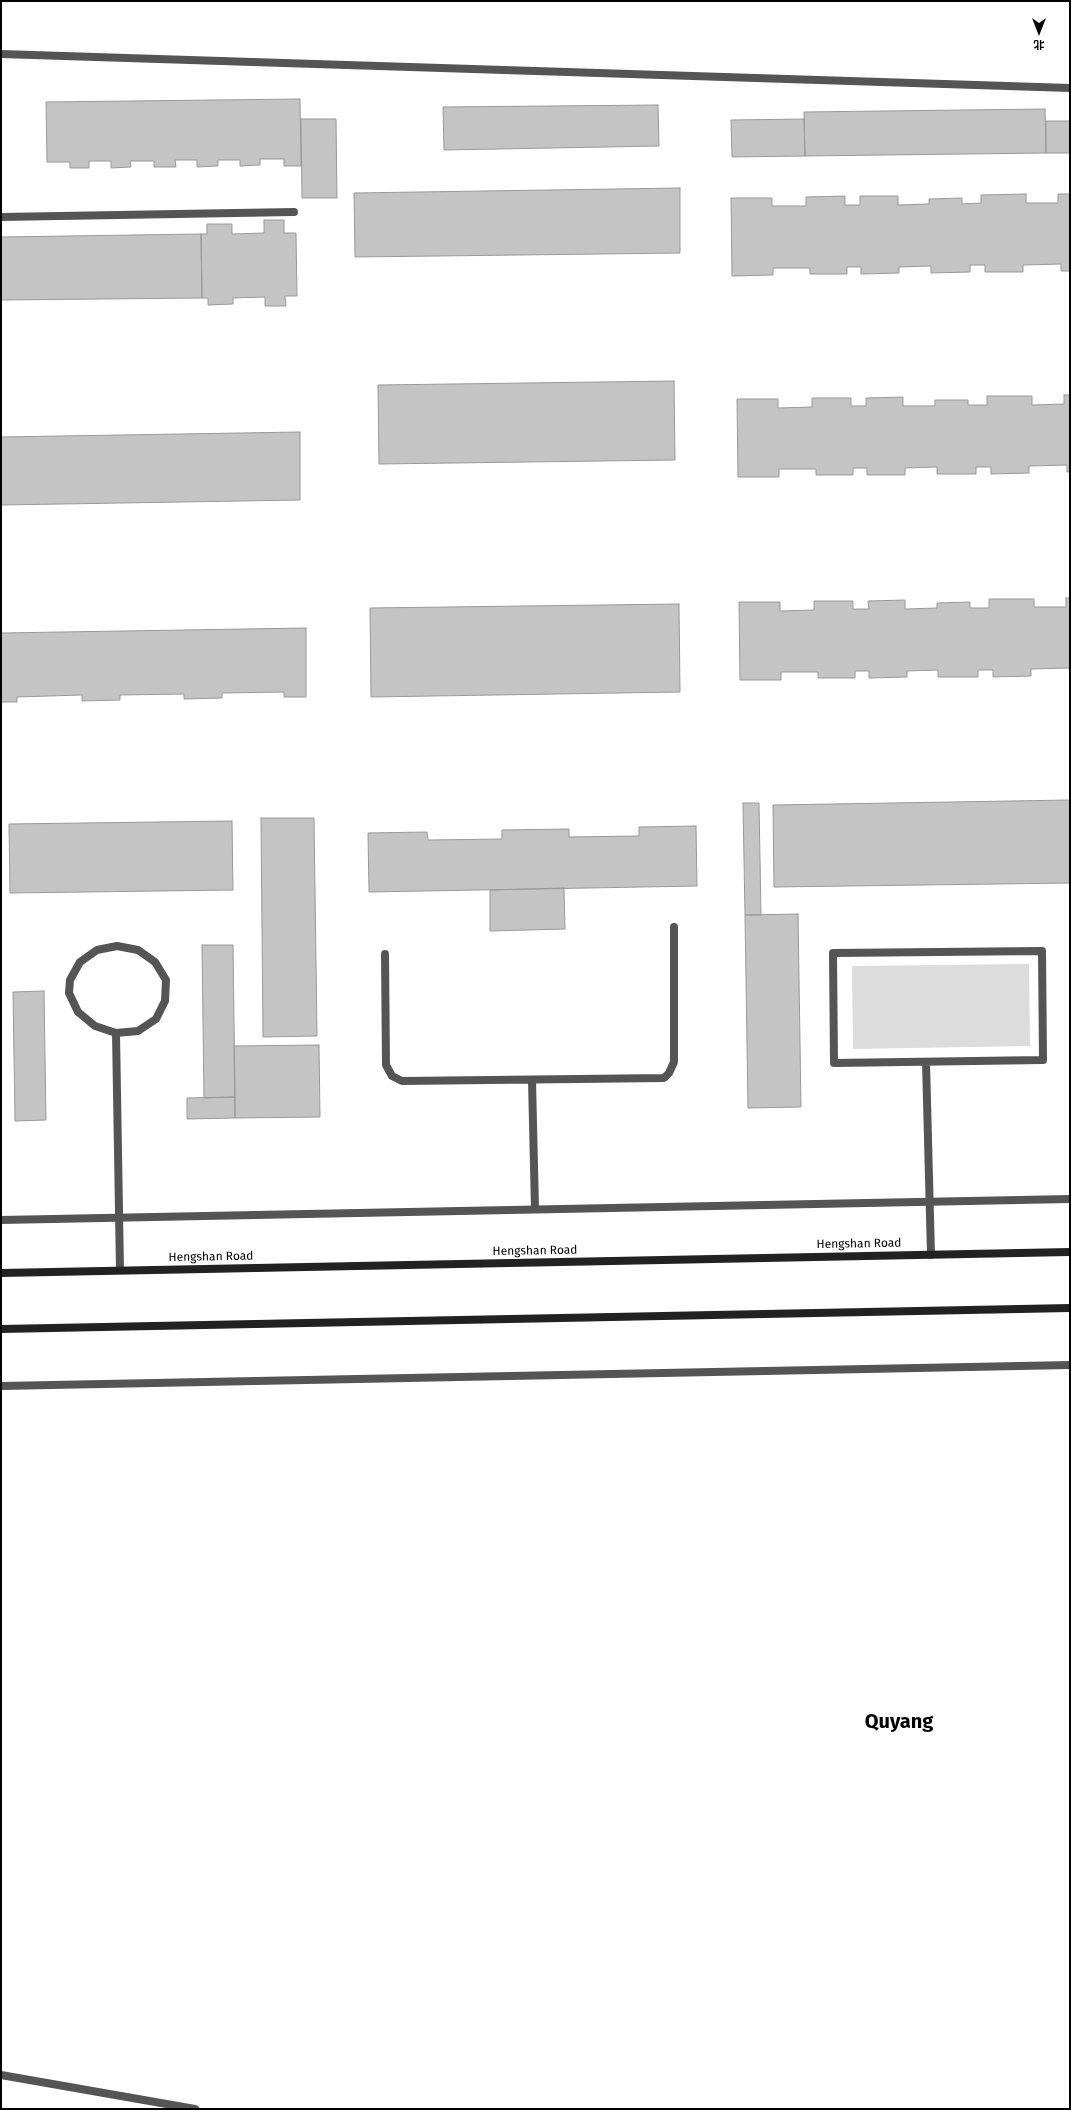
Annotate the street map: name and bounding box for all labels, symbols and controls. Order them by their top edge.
north arrow [1019,12,1059,52]
text: 北 [1034,38,1045,51]
street label: Hengshan Road [816,1236,902,1252]
street label: Hengshan Road [492,1243,578,1259]
street label: Hengshan Road [168,1249,254,1265]
district label: Quyang [865,1710,933,1734]

